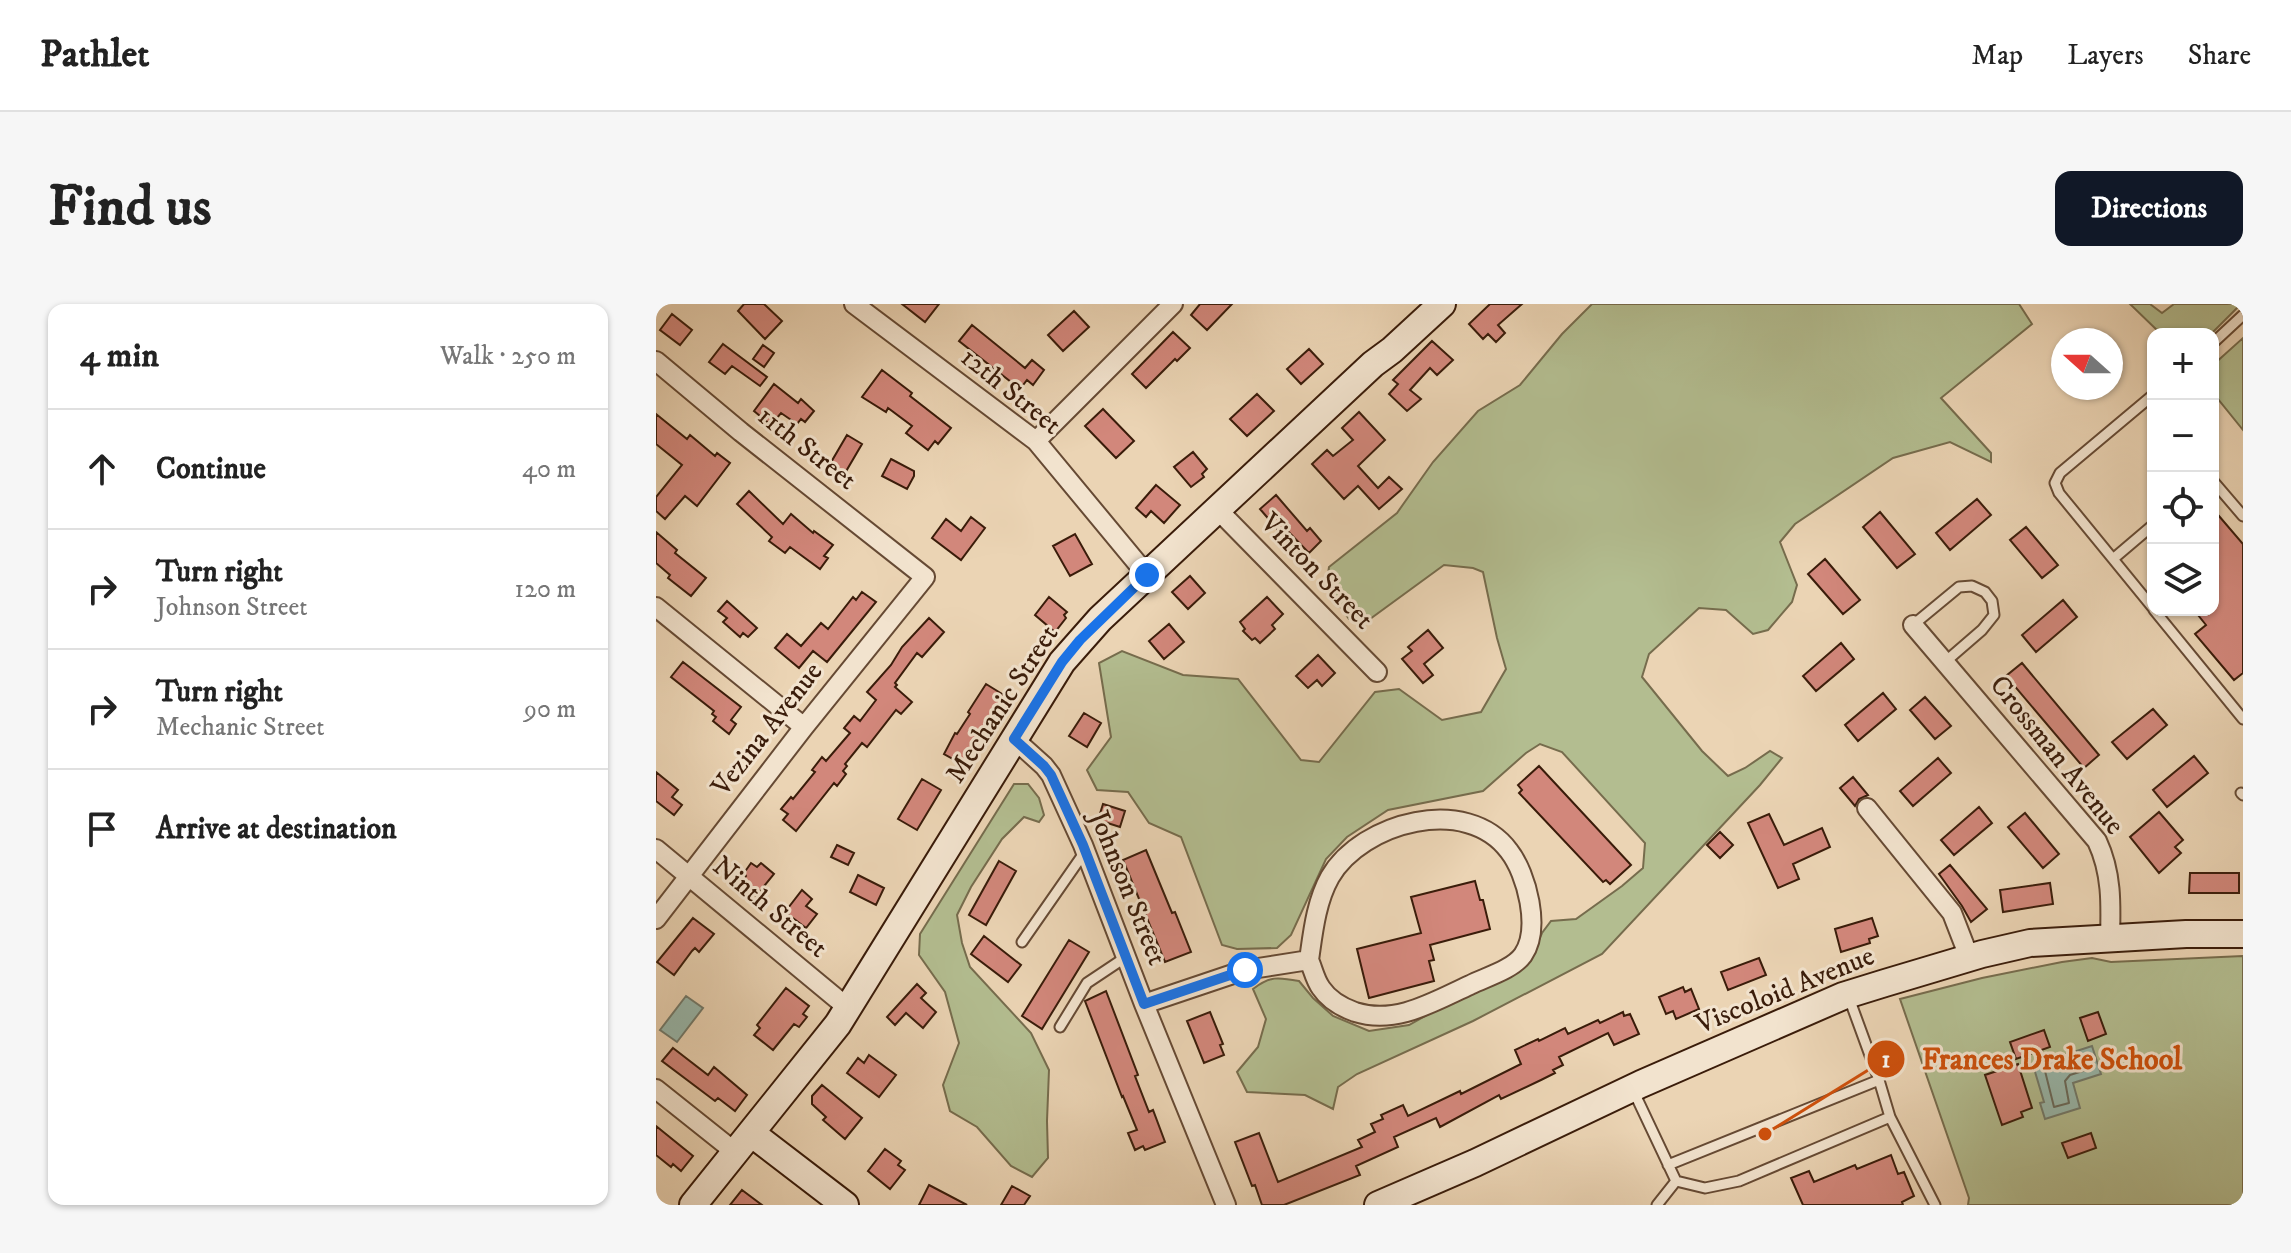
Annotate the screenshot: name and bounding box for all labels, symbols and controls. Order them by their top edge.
text: Pathlet [40,31,150,79]
text: Map [1972,38,2023,73]
text: Layers [2067,38,2144,73]
text: Share [2188,38,2251,73]
button: Directions [2055,171,2243,246]
text: Find us [48,173,212,243]
north arrow [2051,328,2123,400]
map controls [2147,328,2219,616]
button: + [2147,328,2219,400]
text: 4 min [80,335,159,377]
text: Walk · 250 m [440,340,576,373]
street label: 12th Street [953,340,1069,442]
street label: 11th Street [750,398,864,498]
button: − [2147,400,2219,472]
icon: ahead [80,447,124,491]
text: Continue [156,451,266,488]
text: 40 m [522,453,576,486]
button: locate [2147,472,2219,544]
street label: Vinton Street [1252,505,1381,637]
button: layers [2147,544,2219,616]
text: Turn right [156,554,283,591]
route end [1129,557,1165,593]
icon: right [80,567,124,611]
text: 120 m [515,573,576,606]
text: Johnson Street [156,591,308,624]
street label: Mechanic Street [938,618,1066,790]
street label: Vezina Avenue [703,655,830,804]
street label: Crossman Avenue [1982,668,2132,842]
text: Turn right [156,674,283,711]
icon: right [80,687,124,731]
text: 90 m [524,693,576,726]
text: Mechanic Street [156,711,325,744]
street label: Johnson Street [1080,803,1175,970]
icon: arrive [80,807,124,851]
text: Arrive at destination [156,811,397,848]
street label: Ninth Street [705,849,835,965]
street label: Viscoloid Avenue [1690,938,1879,1042]
route start [1227,952,1263,988]
callout: Frances Drake School [1866,1032,2198,1086]
text: Frances Drake School [1922,1042,2183,1079]
text: 1 [1882,1045,1891,1075]

